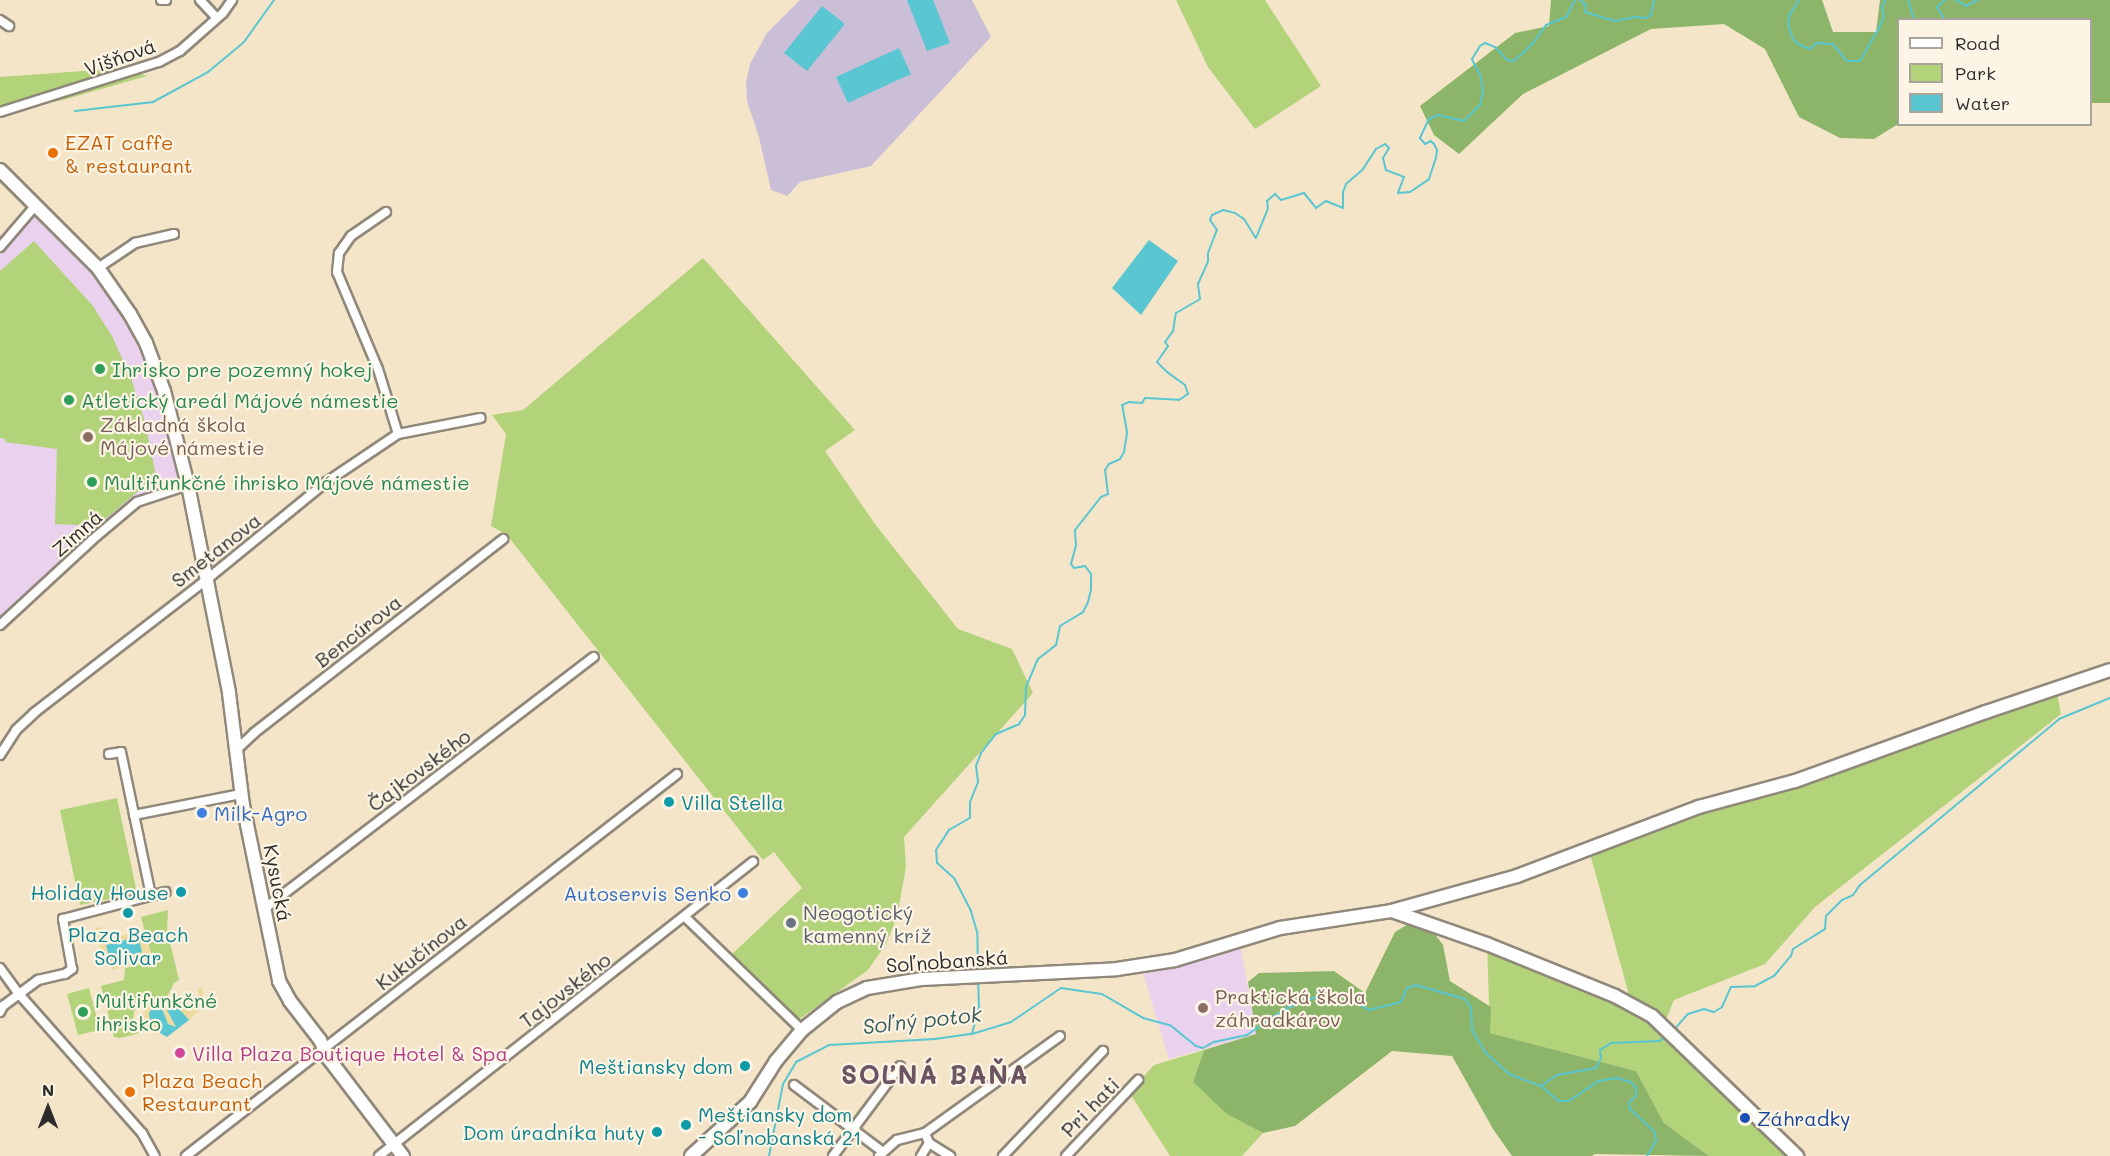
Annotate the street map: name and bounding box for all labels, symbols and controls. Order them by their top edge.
legend [1897,18,2092,126]
text: Road [1955,31,2000,55]
street label: Višňová [81,33,159,81]
text: Park [1955,61,1996,85]
text: Water [1955,91,2010,115]
place label: EZAT caffe & restaurant [65,130,193,177]
marker: EZAT caffe & restaurant [46,146,60,160]
place label: Ihrisko pre pozemný hokej [112,357,372,381]
marker: Ihrisko pre pozemný hokej [93,362,107,376]
place label: Atletický areál Májové námestie [81,388,399,412]
marker: Atletický areál Májové námestie [62,393,76,407]
place label: Základná škola Májové námestie [100,413,265,460]
marker: Základná škola Májové námestie [81,430,95,444]
place label: Multifunkčné ihrisko Májové námestie [104,470,470,494]
marker: Multifunkčné ihrisko Májové námestie [85,475,99,489]
street label: Zimná [47,504,107,562]
street label: Smetanova [167,508,265,592]
street label: Bencúrova [310,590,406,672]
street label: Čajkovského [363,724,475,816]
place label: Villa Stella [681,790,784,814]
marker: Villa Stella [662,795,676,809]
place label: Milk-Agro [214,801,307,825]
marker: Milk-Agro [195,806,209,820]
street label: Kysucká [259,842,297,924]
place label: Holiday House [31,880,169,904]
place label: Autoservis Senko [563,881,731,905]
marker: Holiday House [174,885,188,899]
marker: Autoservis Senko [736,886,750,900]
place label: Neogotický kamenný kríž [803,900,931,947]
marker: Plaza Beach Solivar [121,906,135,920]
street label: Kukučínova [371,909,471,995]
marker: Neogotický kamenný kríž [784,916,798,930]
place label: Plaza Beach Solivar [68,922,188,969]
street label: Soľnobanská [885,945,1009,977]
street label: Tajovského [515,947,615,1033]
place label: Praktická škola záhradkárov [1215,984,1366,1031]
place label: Multifunkčné ihrisko [95,988,217,1035]
water label: Soľný potok [861,1001,983,1039]
marker: Praktická škola záhradkárov [1196,1001,1210,1015]
marker: Multifunkčné ihrisko [76,1005,90,1019]
place label: Villa Plaza Boutique Hotel & Spa [192,1041,508,1065]
marker: Villa Plaza Boutique Hotel & Spa [173,1046,187,1060]
place label: Meštiansky dom [579,1054,733,1078]
marker: Meštiansky dom [738,1059,752,1073]
district label: SOĽNÁ BAŇA [841,1059,1029,1091]
place label: Plaza Beach Restaurant [142,1068,262,1115]
street label: Pri hati [1056,1072,1124,1142]
north arrow [18,1078,78,1138]
text: N [42,1079,54,1100]
marker: Plaza Beach Restaurant [123,1085,137,1099]
place label: Meštiansky dom - Soľnobanská 21 [698,1102,862,1149]
place label: Záhradky [1757,1106,1850,1130]
marker: Záhradky [1738,1111,1752,1125]
marker: Meštiansky dom - Soľnobanská 21 [679,1118,693,1132]
place label: Dom úradníka huty [463,1120,645,1144]
marker: Dom úradníka huty [650,1125,664,1139]

